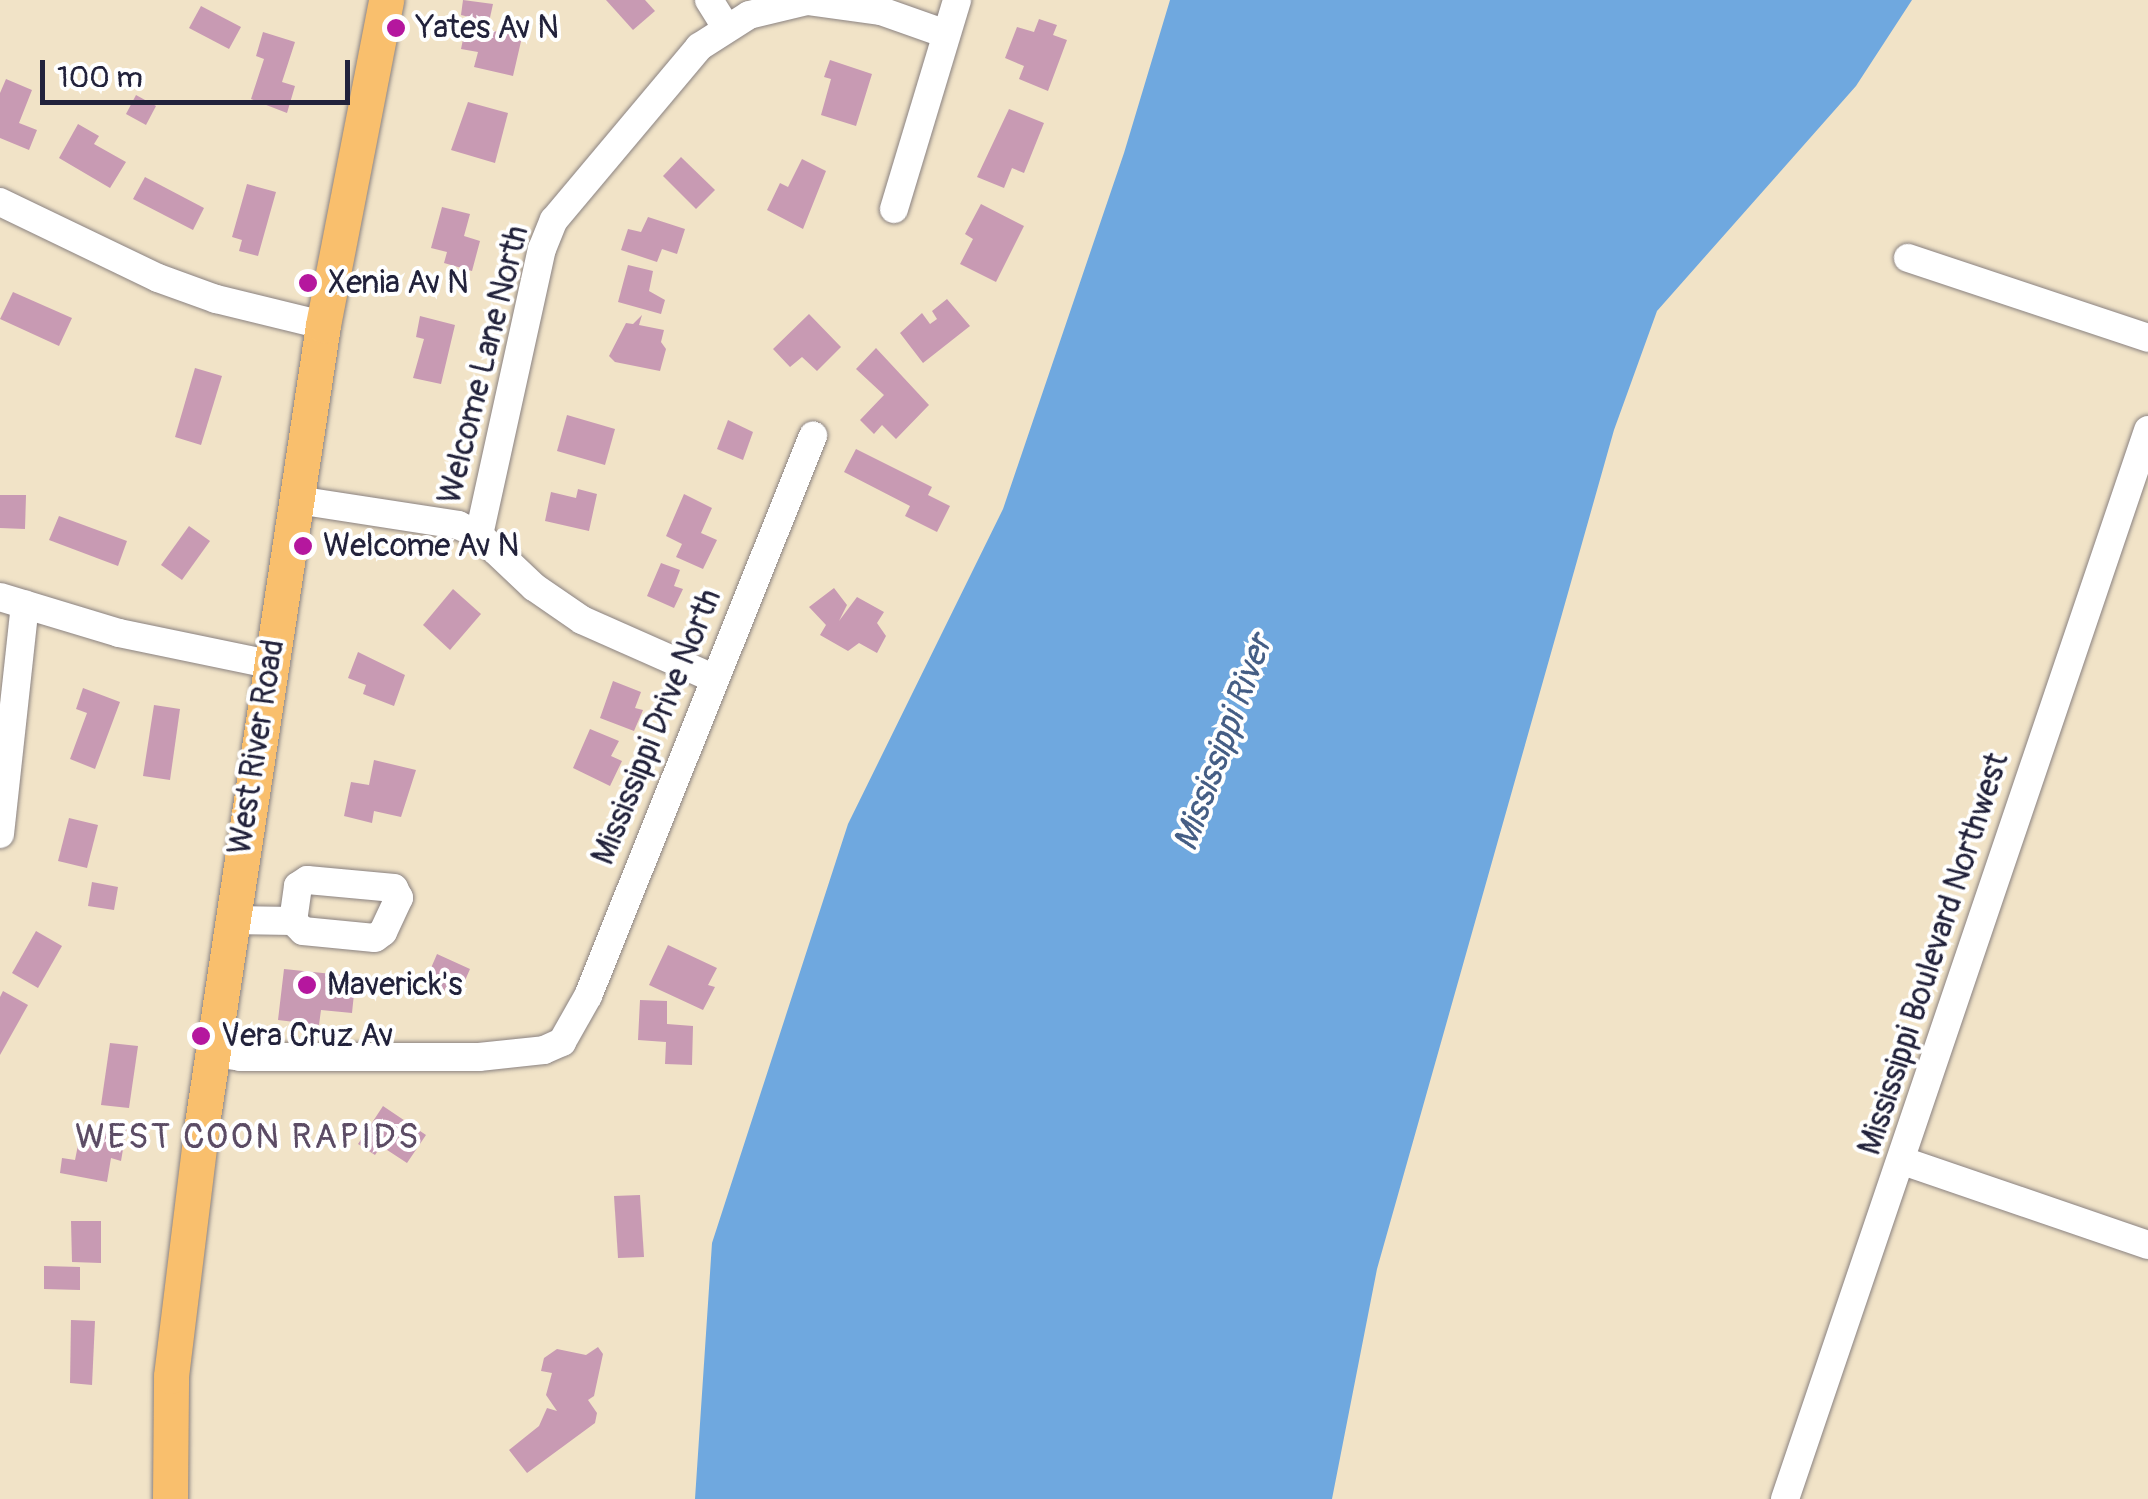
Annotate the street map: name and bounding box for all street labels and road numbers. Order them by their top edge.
street label: Welcome Lane North [431,222,537,508]
street label: Mississippi Drive North [584,584,730,870]
street label: West River Road [221,637,293,857]
street label: Mississippi Boulevard Northwest [1851,748,2017,1160]

